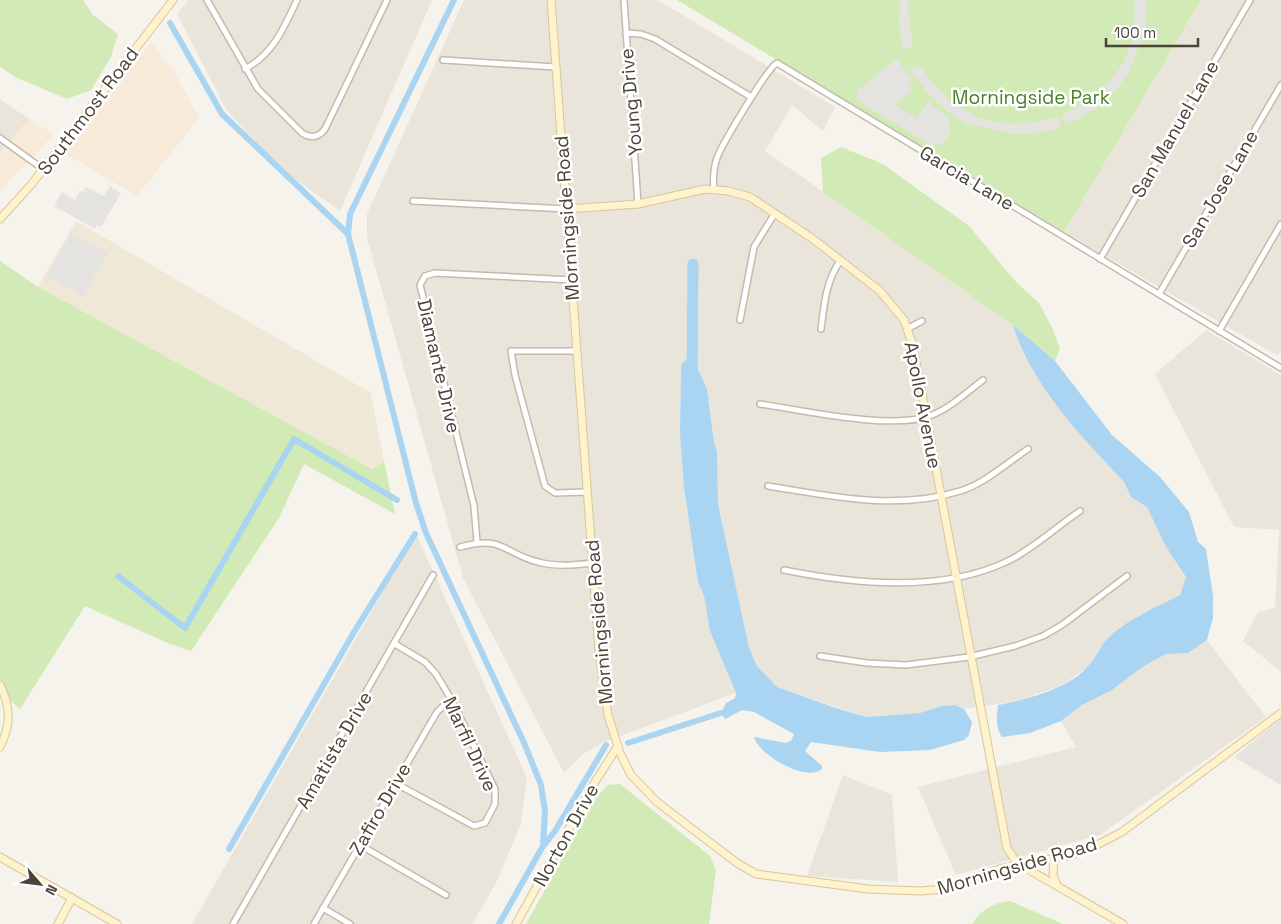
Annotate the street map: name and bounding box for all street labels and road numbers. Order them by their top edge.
street label: Southmost Road [32,42,144,180]
street label: Young Drive [614,47,648,157]
street label: San Manuel Lane [1126,56,1224,202]
street label: San Jose Lane [1176,126,1264,252]
street label: Morningside Road [549,135,585,301]
street label: Garcia Lane [915,140,1019,216]
street label: Diamante Drive [411,297,467,435]
street label: Apollo Avenue [898,339,948,471]
street label: Morningside Road [579,539,619,705]
street label: Amatista Drive [290,687,378,813]
street label: Marfil Drive [437,692,503,796]
street label: Zafiro Drive [343,758,417,860]
street label: Norton Drive [528,779,604,891]
street label: Morningside Road [934,831,1100,901]

